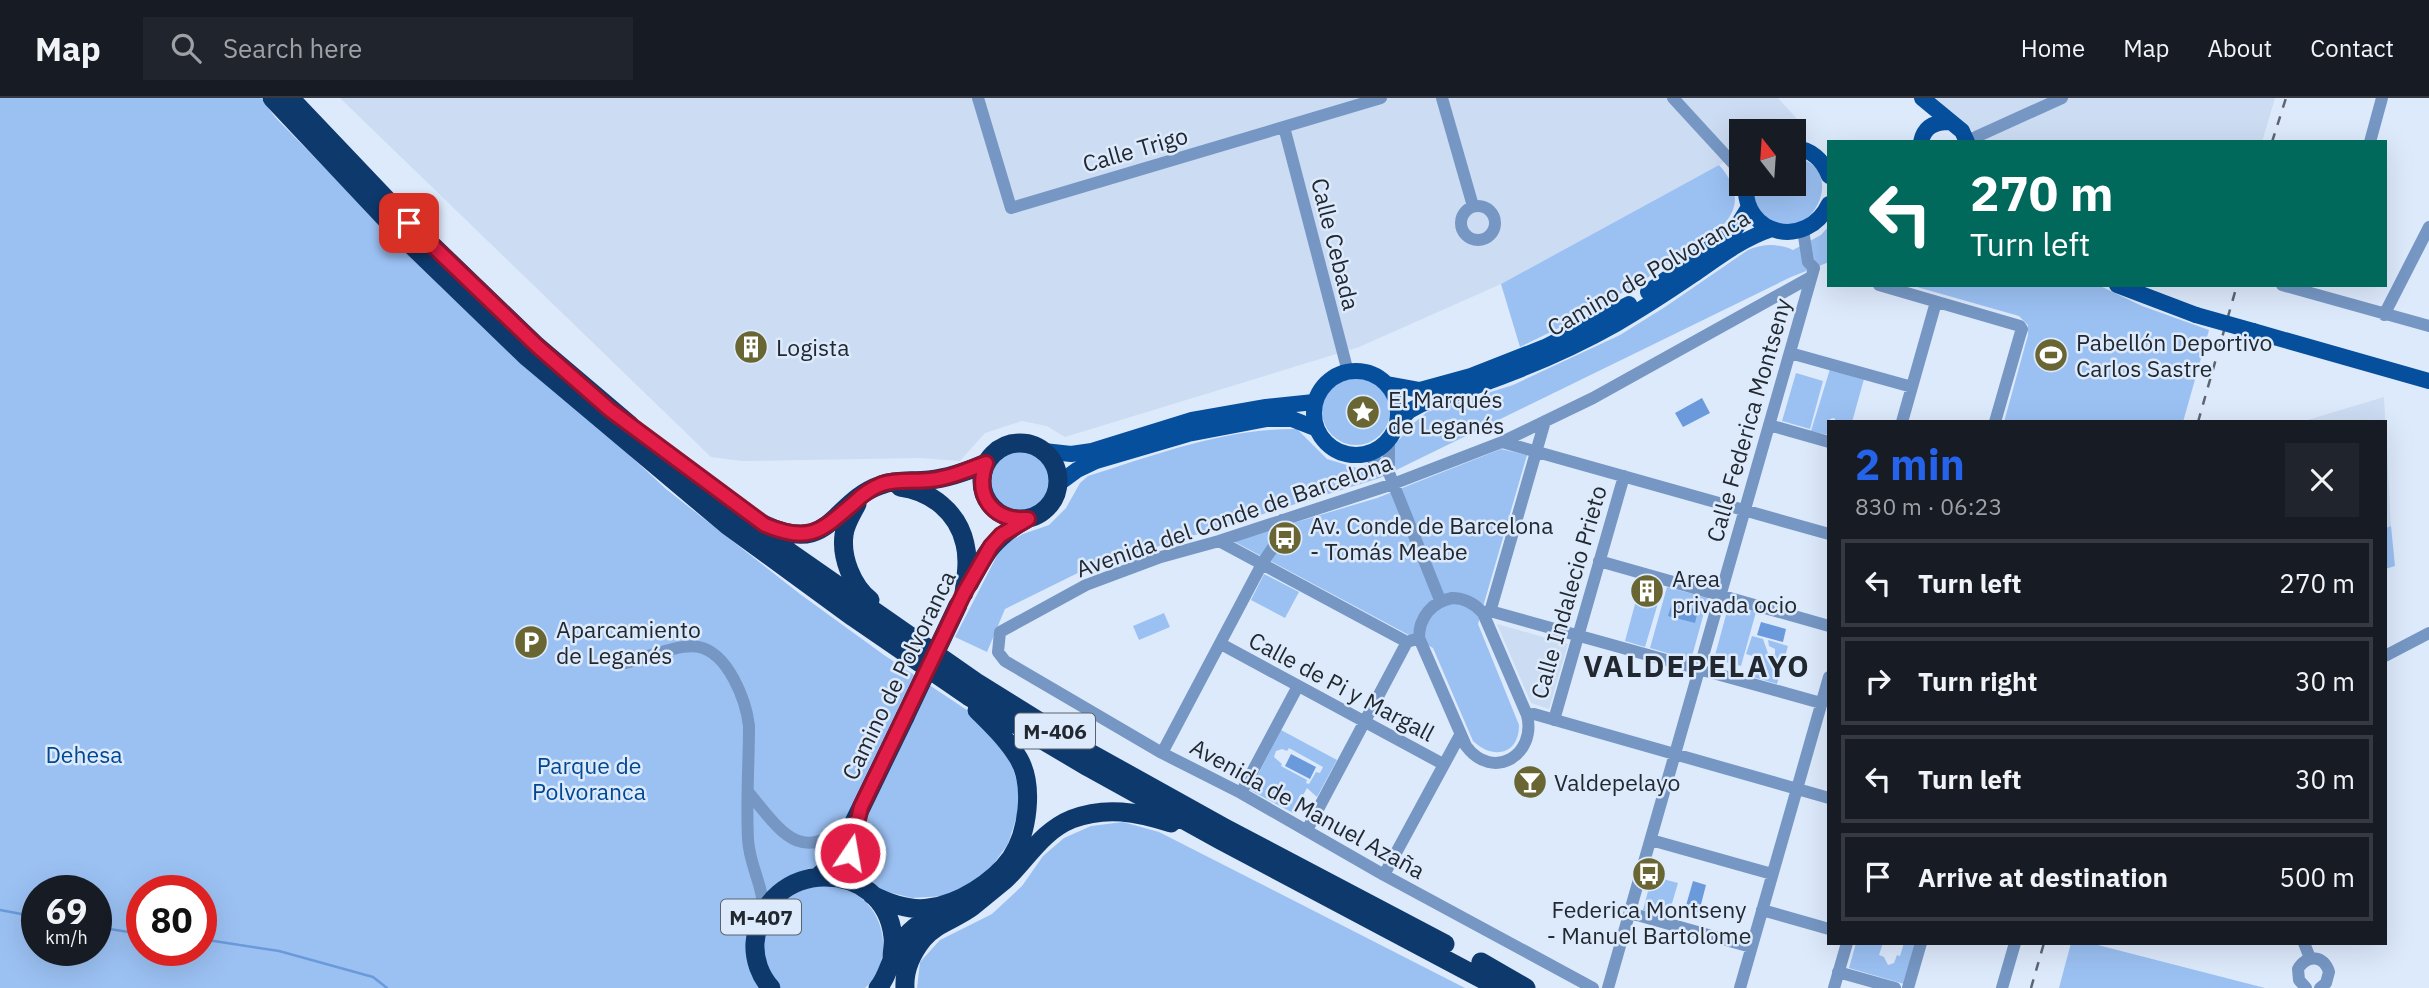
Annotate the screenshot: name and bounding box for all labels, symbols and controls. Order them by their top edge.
search box [143,17,633,80]
text: Map [35,27,101,70]
icon: search [167,29,205,67]
text: Search here [223,31,362,65]
text: Home [2021,32,2085,64]
text: Map [2123,32,2169,64]
text: About [2207,32,2272,64]
text: Contact [2310,32,2394,64]
north arrow [1729,119,1806,196]
map controls [1729,119,1806,196]
street label: Calle Trigo [1079,120,1191,178]
text: 270 m [1970,161,2114,224]
icon: left [1855,168,1946,259]
street label: Calle Cebada [1305,175,1367,313]
pin [379,193,439,253]
street label: Camino de Polvoranca [1541,202,1755,342]
icon: arrive [390,204,428,242]
text: Turn left [1970,223,2090,265]
street label: Calle Federica Montseny [1699,294,1797,545]
place label: Pabellón Deportivo Carlos Sastre [2076,327,2272,383]
building icon: Logista [732,328,770,366]
place label: Logista [776,332,849,362]
sports icon: Pabellón Deportivo Carlos Sastre [2032,336,2070,374]
place label: El Marqués de Leganés [1388,384,1505,440]
place icon: El Marqués de Leganés [1344,393,1382,431]
text: 2 min [1855,437,1965,492]
button: close [2285,443,2359,517]
street label: Avenida del Conde de Barcelona [1072,447,1396,583]
street label: Calle Indalecio Prieto [1523,482,1613,702]
text: 830 m · 06:23 [1855,491,2002,521]
place label: Av. Conde de Barcelona - Tomás Meabe [1310,510,1553,566]
bus stop icon: Av. Conde de Barcelona - Tomás Meabe [1266,519,1304,557]
place label: Area privada ocio [1672,563,1797,619]
icon: left [1859,564,1897,602]
street label: Camino de Polvoranca [834,565,962,785]
text: Turn left [1918,566,2021,600]
text: 270 m [2279,566,2355,600]
building icon: Area privada ocio [1628,572,1666,610]
place label: Aparcamiento de Leganés [556,614,701,670]
parking icon: Aparcamiento de Leganés [512,623,550,661]
street label: Calle de Pi y Margall [1244,624,1440,748]
district label: VALDEPELAYO [1583,646,1811,685]
icon: right [1859,662,1897,700]
text: Turn right [1918,664,2037,698]
text: 30 m [2295,664,2355,698]
road number: M-406 [1015,714,1095,748]
street label: Avenida de Manuel Azaña [1185,731,1431,885]
park label: Dehesa [45,739,123,769]
park label: Parque de Polvoranca [532,750,646,806]
icon: left [1859,760,1897,798]
text: Turn left [1918,762,2021,796]
text: 30 m [2295,762,2355,796]
bar icon: Valdepelayo [1511,763,1549,801]
place label: Valdepelayo [1554,767,1680,797]
position arrow [813,816,887,890]
bus stop icon: Federica Montseny - Manuel Bartolome [1630,855,1668,893]
icon: arrive [1859,858,1897,896]
text: Arrive at destination [1918,860,2168,894]
text: 500 m [2279,860,2355,894]
speed limit sign: 80 [126,875,217,966]
text: 69 [45,888,88,934]
place label: Federica Montseny - Manuel Bartolome [1547,894,1751,950]
road number: M-407 [721,900,801,934]
text: km/h [45,926,88,949]

